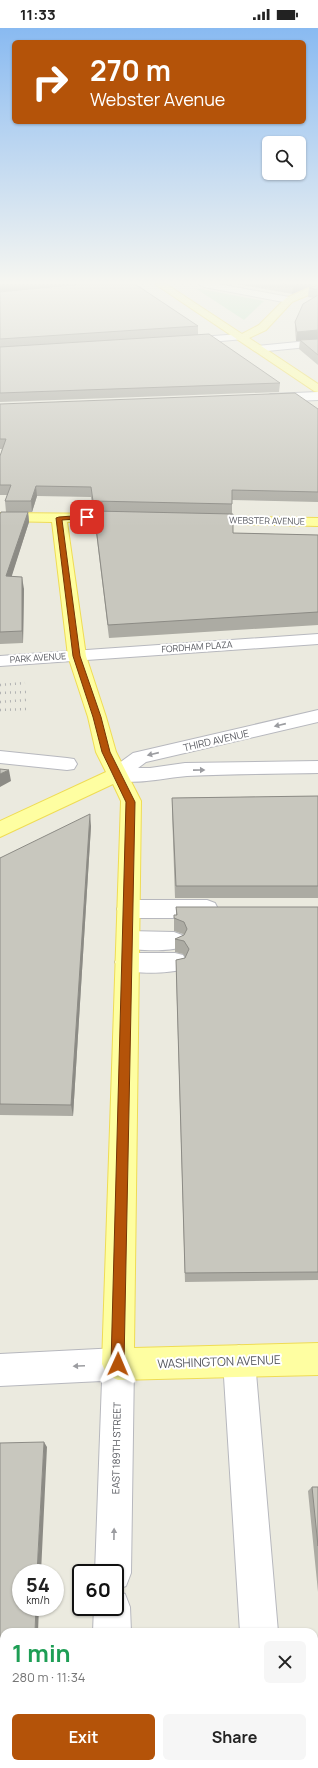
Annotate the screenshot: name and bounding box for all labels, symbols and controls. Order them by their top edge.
text: 11:33 [20,4,56,25]
text: 270 m [90,51,171,89]
icon: right [24,56,76,108]
text: Webster Avenue [90,87,225,111]
map controls [262,136,306,180]
button: search [262,136,306,180]
pin [70,500,104,534]
icon: arrive [76,506,98,528]
street label: WEBSTER AVENUE [229,513,305,528]
street label: FORDHAM PLAZA [161,638,233,655]
street label: PARK AVENUE [9,649,67,666]
one-way arrow [274,722,286,728]
street label: THIRD AVENUE [182,726,251,754]
one-way arrow [147,752,160,758]
one-way arrow [193,766,205,773]
position arrow [97,1343,139,1385]
street label: WASHINGTON AVENUE [157,1351,281,1372]
one-way arrow [73,1362,85,1369]
street label: EAST 189TH STREET [108,1402,124,1494]
one-way arrow [111,1527,117,1540]
speed limit sign: 60 [72,1564,124,1616]
text: 54 [26,1571,50,1598]
text: km/h [26,1593,50,1607]
text: 1 min [12,1636,71,1669]
button: close [264,1641,306,1683]
text: 280 m · 11:34 [12,1668,86,1686]
button: Exit [12,1714,155,1760]
button: Share [163,1714,306,1760]

